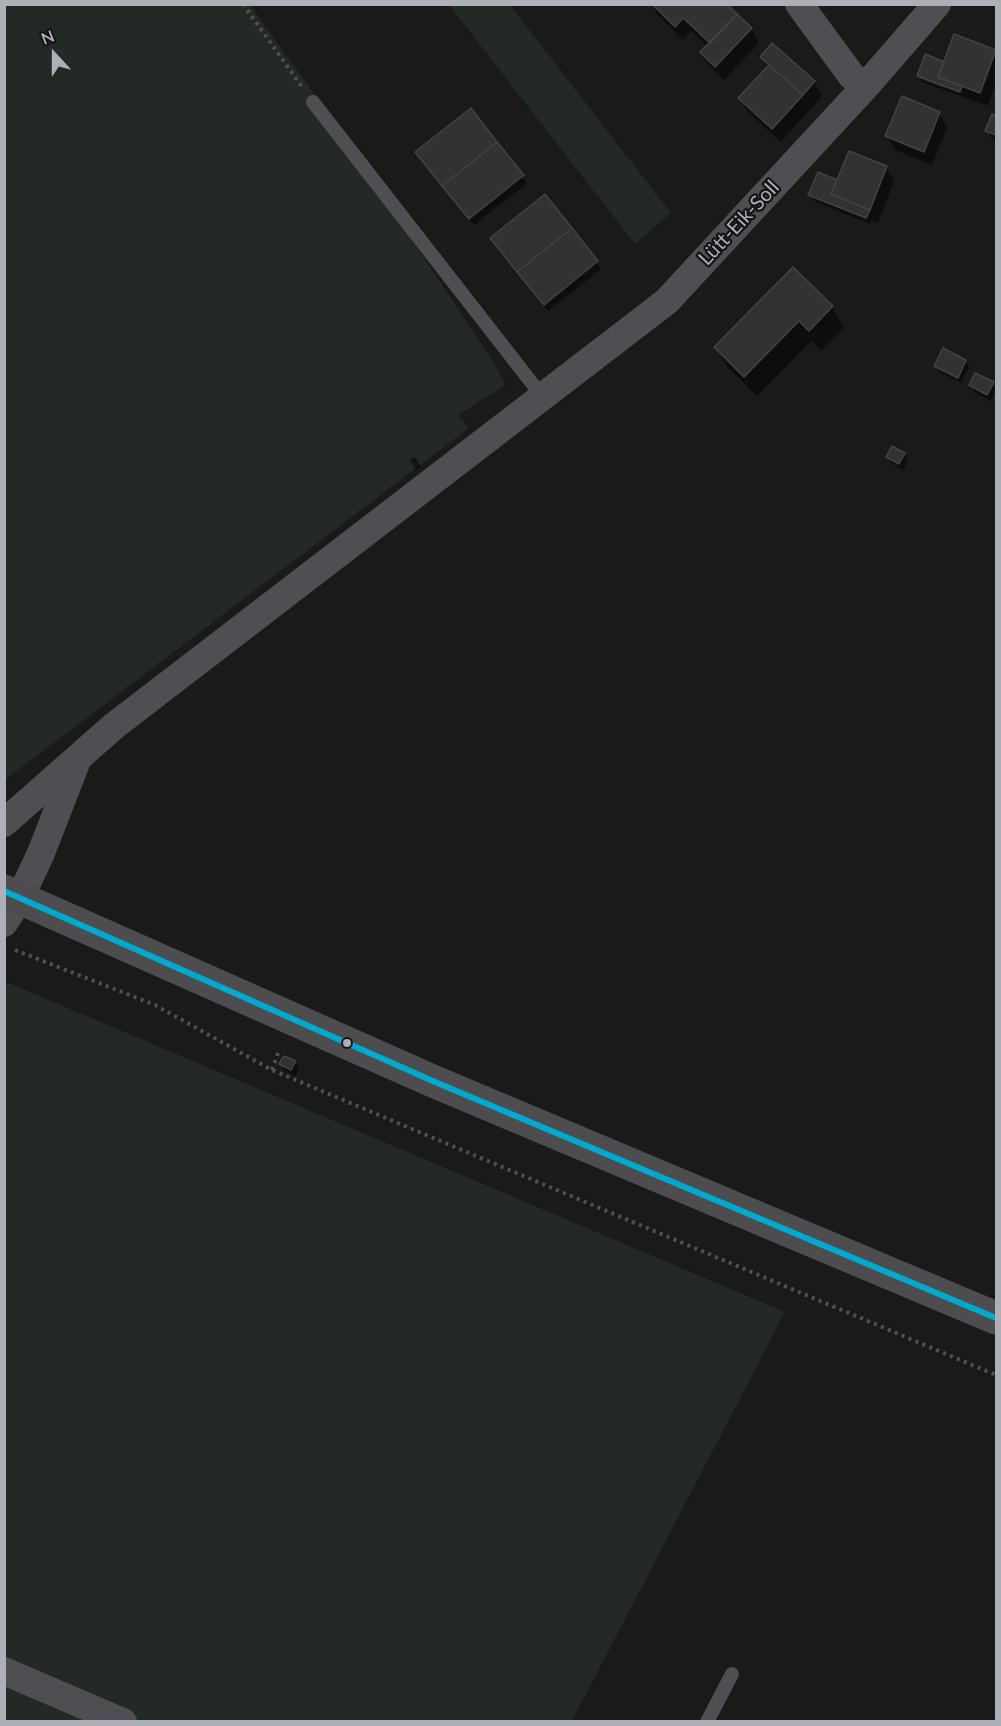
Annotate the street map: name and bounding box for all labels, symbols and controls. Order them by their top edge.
north arrow [24,24,84,84]
text: N [38,26,57,48]
street label: Lütt-Eik-Soll [694,176,784,270]
unlabelled marker [341,1037,353,1049]

